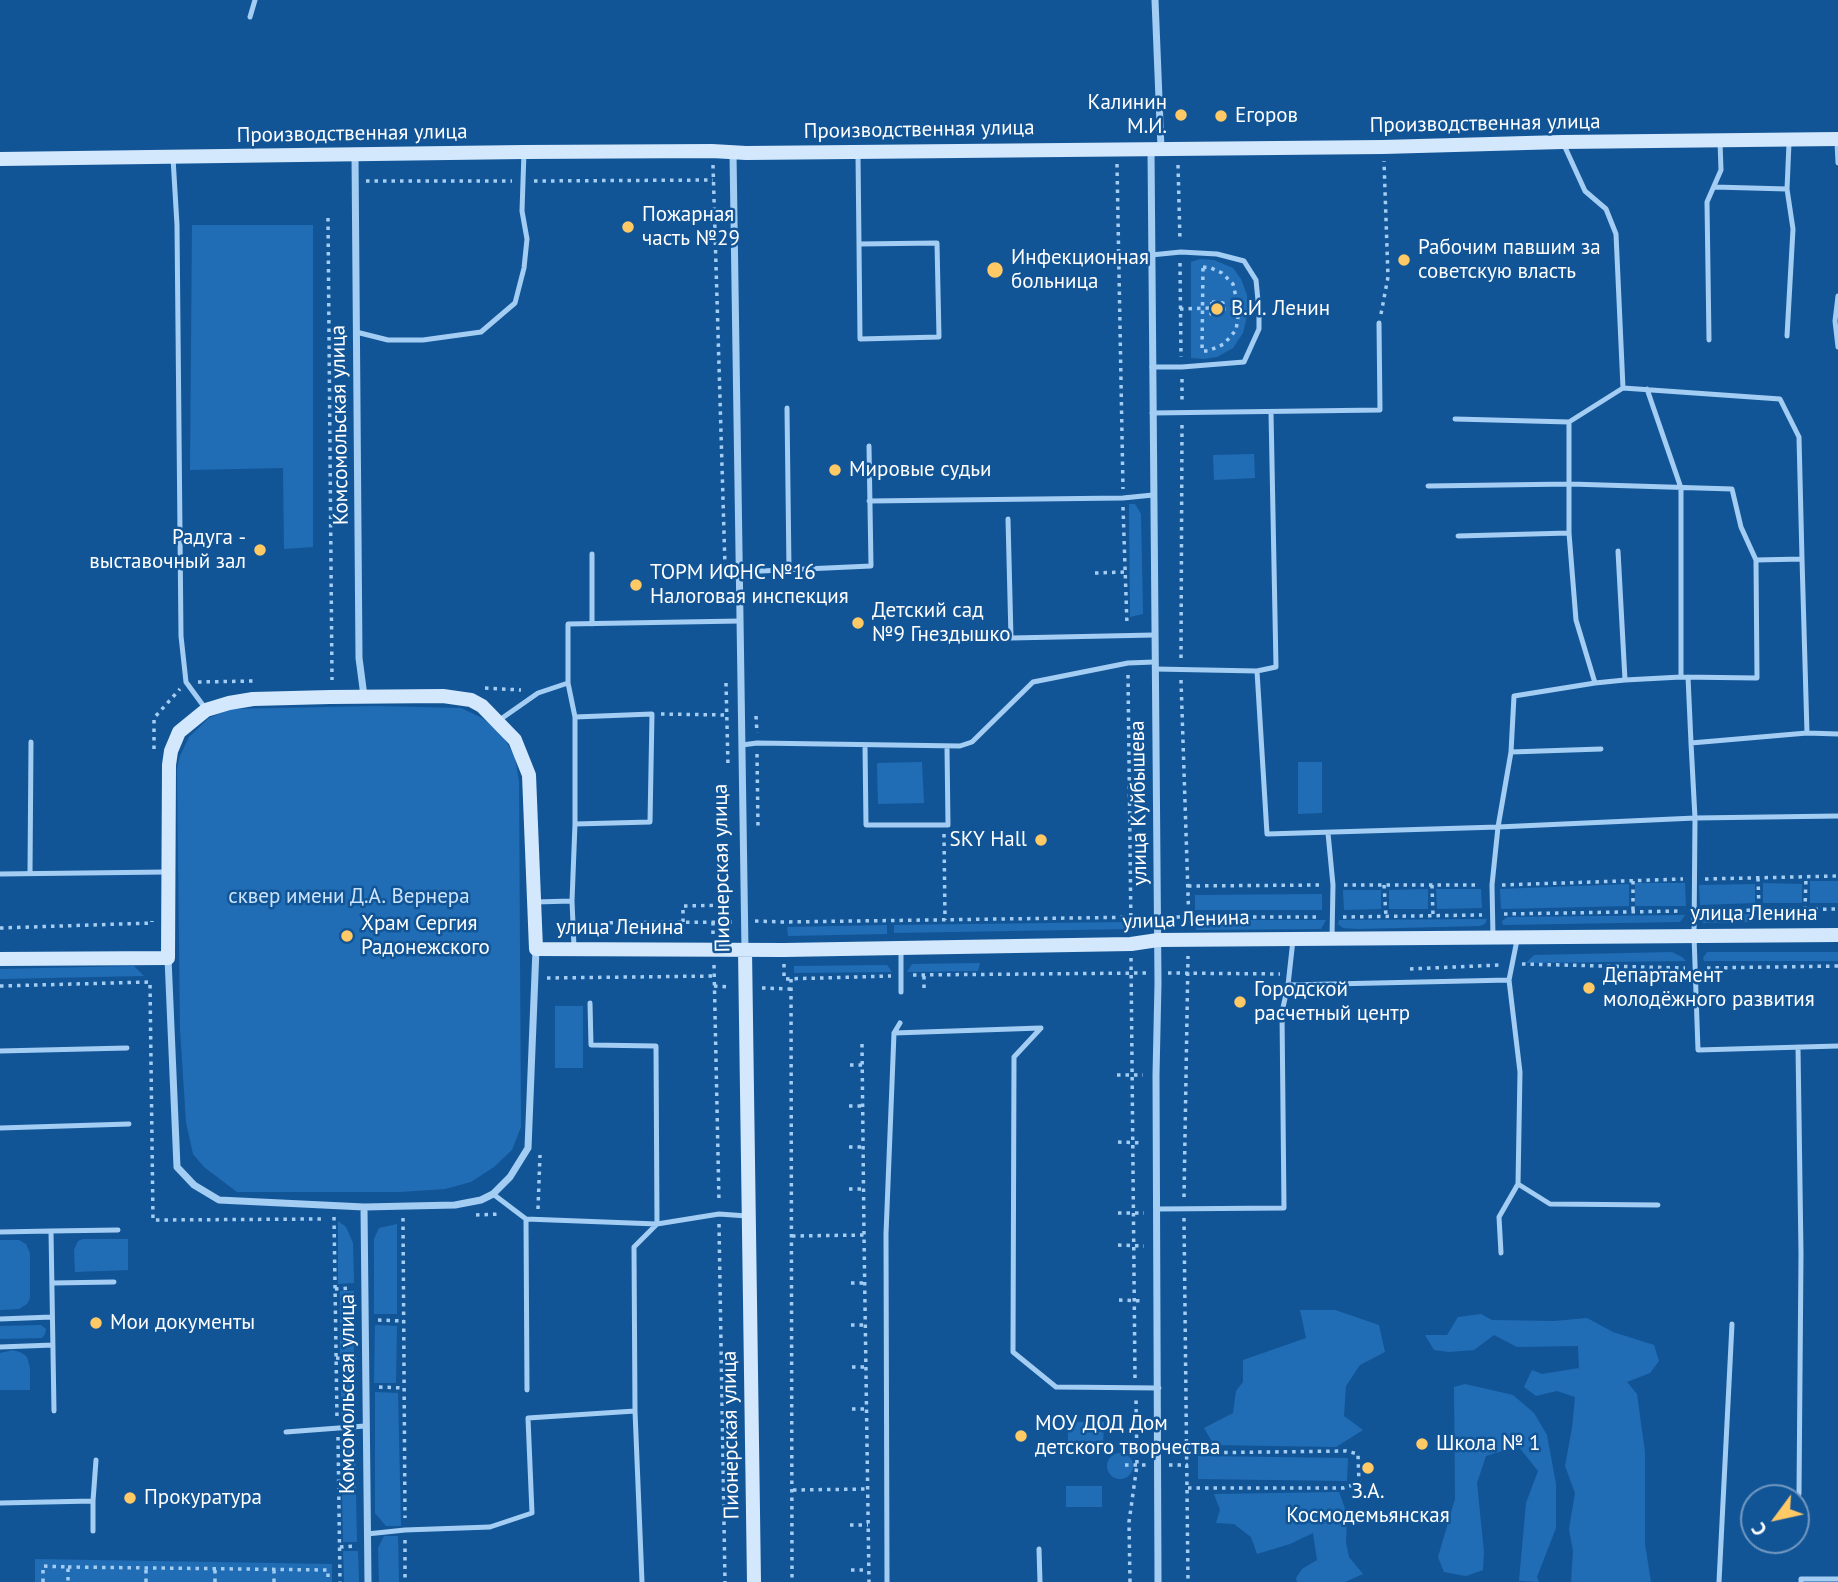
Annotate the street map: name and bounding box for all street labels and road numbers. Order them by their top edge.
street label: Производственная улица [1369,109,1601,139]
street label: Производственная улица [803,115,1035,145]
street label: Производственная улица [236,119,468,149]
street label: Комсомольская улица [326,325,354,525]
street label: улица Куйбышева [1125,720,1153,886]
street label: Пионерская улица [708,783,736,953]
street label: улица Ленина [1690,901,1818,927]
street label: улица Ленина [1122,905,1250,935]
street label: улица Ленина [556,915,684,941]
street label: Комсомольская улица [335,1294,361,1494]
street label: Пионерская улица [717,1350,745,1520]

